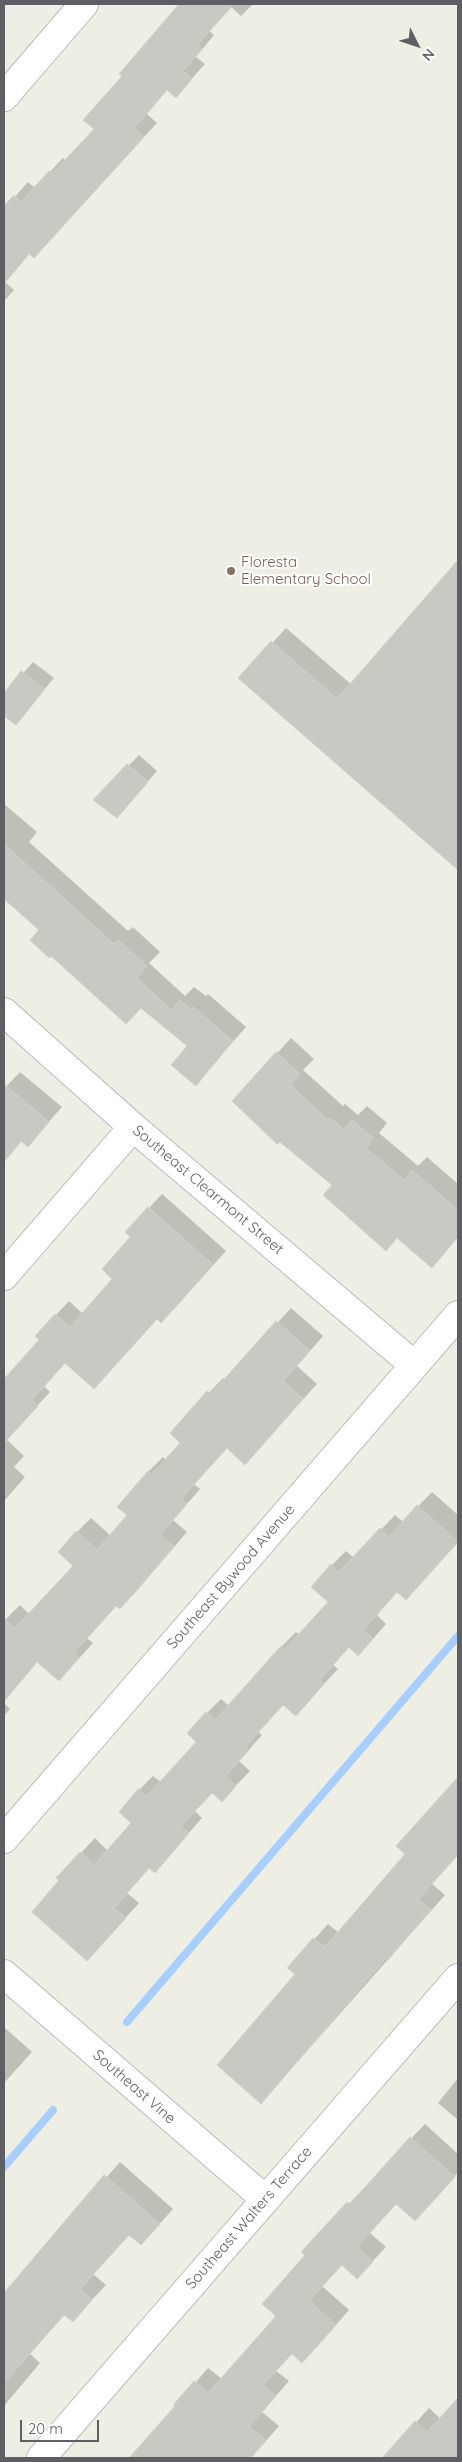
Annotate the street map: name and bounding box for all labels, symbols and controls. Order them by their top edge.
north arrow [392,20,442,70]
text: N [418,45,438,65]
place label: Floresta Elementary School [241,553,371,588]
marker: Floresta Elementary School [225,565,237,577]
street label: Southeast Clearmont Street [129,1122,287,1258]
street label: Southeast Bywood Avenue [163,1501,299,1653]
street label: Southeast Vine [89,2046,179,2128]
street label: Southeast Walters Terrace [182,2143,316,2293]
scale bar [22,2410,101,2442]
text: 20 m [28,2419,63,2438]

